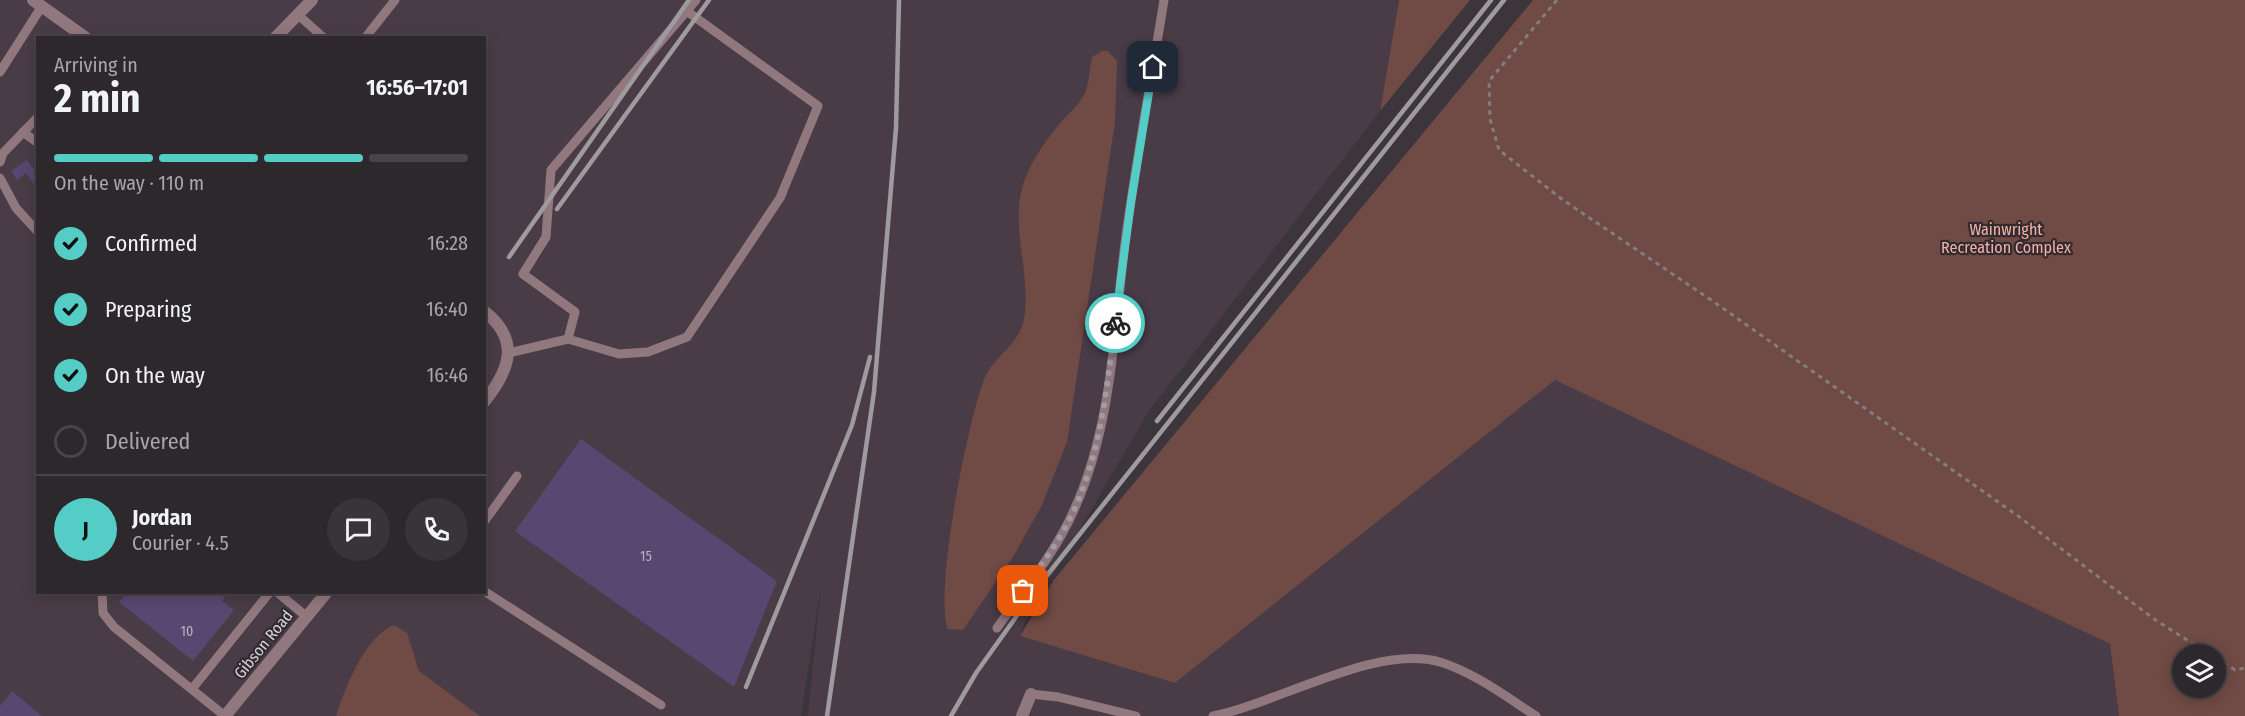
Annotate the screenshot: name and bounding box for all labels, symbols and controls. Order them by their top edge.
pin [1127,41,1178,92]
icon: home [1136,50,1169,83]
text: Arriving in [54,53,138,77]
text: 16:56–17:01 [366,74,468,101]
text: 2 min [54,76,140,122]
text: On the way · 110 m [54,171,204,195]
park label: Wainwright Recreation Complex [1941,220,2071,257]
icon: check [54,227,87,260]
text: Confirmed [105,230,198,257]
text: 16:28 [427,231,468,255]
icon: check [54,293,87,326]
courier [1085,293,1145,353]
text: Preparing [105,296,191,323]
text: 16:40 [426,297,468,321]
icon: bike [1099,307,1132,340]
icon: check [54,359,87,392]
text: On the way [105,362,205,389]
text: 16:46 [427,363,468,387]
text: Delivered [105,428,190,455]
button: chat [327,498,390,561]
button: phone [405,498,468,561]
text: Jordan [132,504,192,531]
text: J [82,516,89,543]
text: Courier · 4.5 [132,531,229,555]
house number: 15 [640,548,652,565]
pin [997,565,1048,616]
icon: bag [1006,574,1039,607]
street label: Gibson Road [230,606,297,682]
house number: 10 [181,623,193,640]
map controls [2172,644,2226,698]
button: layers [2172,644,2226,698]

